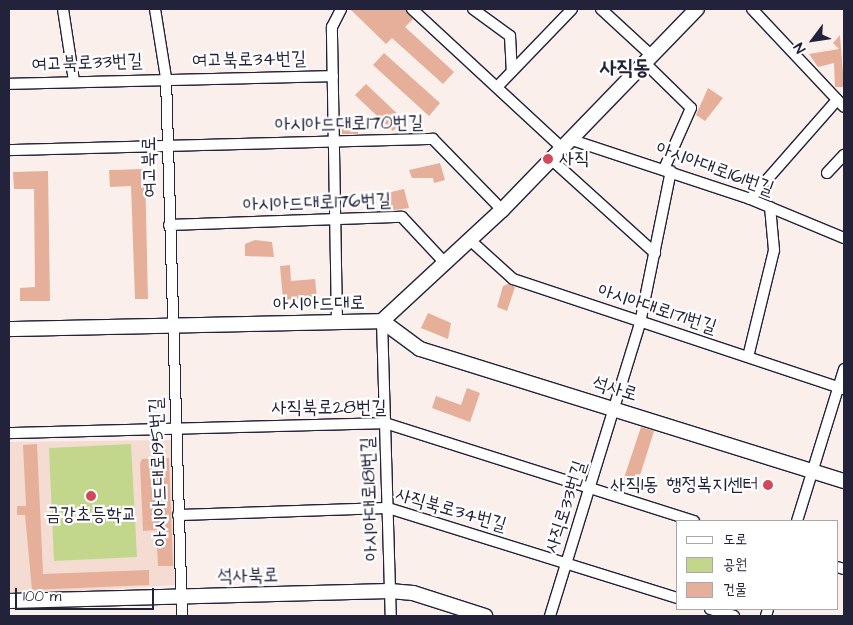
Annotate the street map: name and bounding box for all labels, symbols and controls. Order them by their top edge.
north arrow [788,15,838,65]
text: N [789,39,811,57]
street label: 여고북로34번길 [192,48,306,72]
street label: 여고북로33번길 [31,50,143,76]
district label: 사직동 [600,55,650,81]
street label: 아시아드대로170번길 [275,111,423,137]
street label: 여고북로 [138,136,162,198]
street label: 아시아대로161번길 [653,137,777,201]
place label: 사직 [559,148,590,170]
marker: 사직 [541,152,555,166]
street label: 아시아드대로176번길 [242,189,392,217]
street label: 아시아대로171번길 [595,279,719,339]
street label: 아시아드대로 [273,292,365,316]
street label: 석사로 [590,371,640,407]
street label: 아시아드대로195번길 [145,397,173,547]
street label: 사직북로28번길 [272,397,386,419]
street label: 아시아대로181번길 [356,437,384,561]
street label: 사직로33번길 [540,458,592,556]
place label: 사직1동 행정복지센터 [610,474,758,496]
marker: 사직1동 행정복지센터 [762,479,774,491]
street label: 사직북로34번길 [393,483,509,537]
marker: 금강초등학교 [85,490,97,502]
place label: 금강초등학교 [45,504,137,526]
legend [676,520,838,610]
text: 도로 [723,529,747,550]
text: 공원 [723,554,747,575]
street label: 석사북로 [217,564,279,588]
scale bar [18,578,156,610]
text: 건물 [723,579,747,600]
text: 100 m [23,586,62,607]

